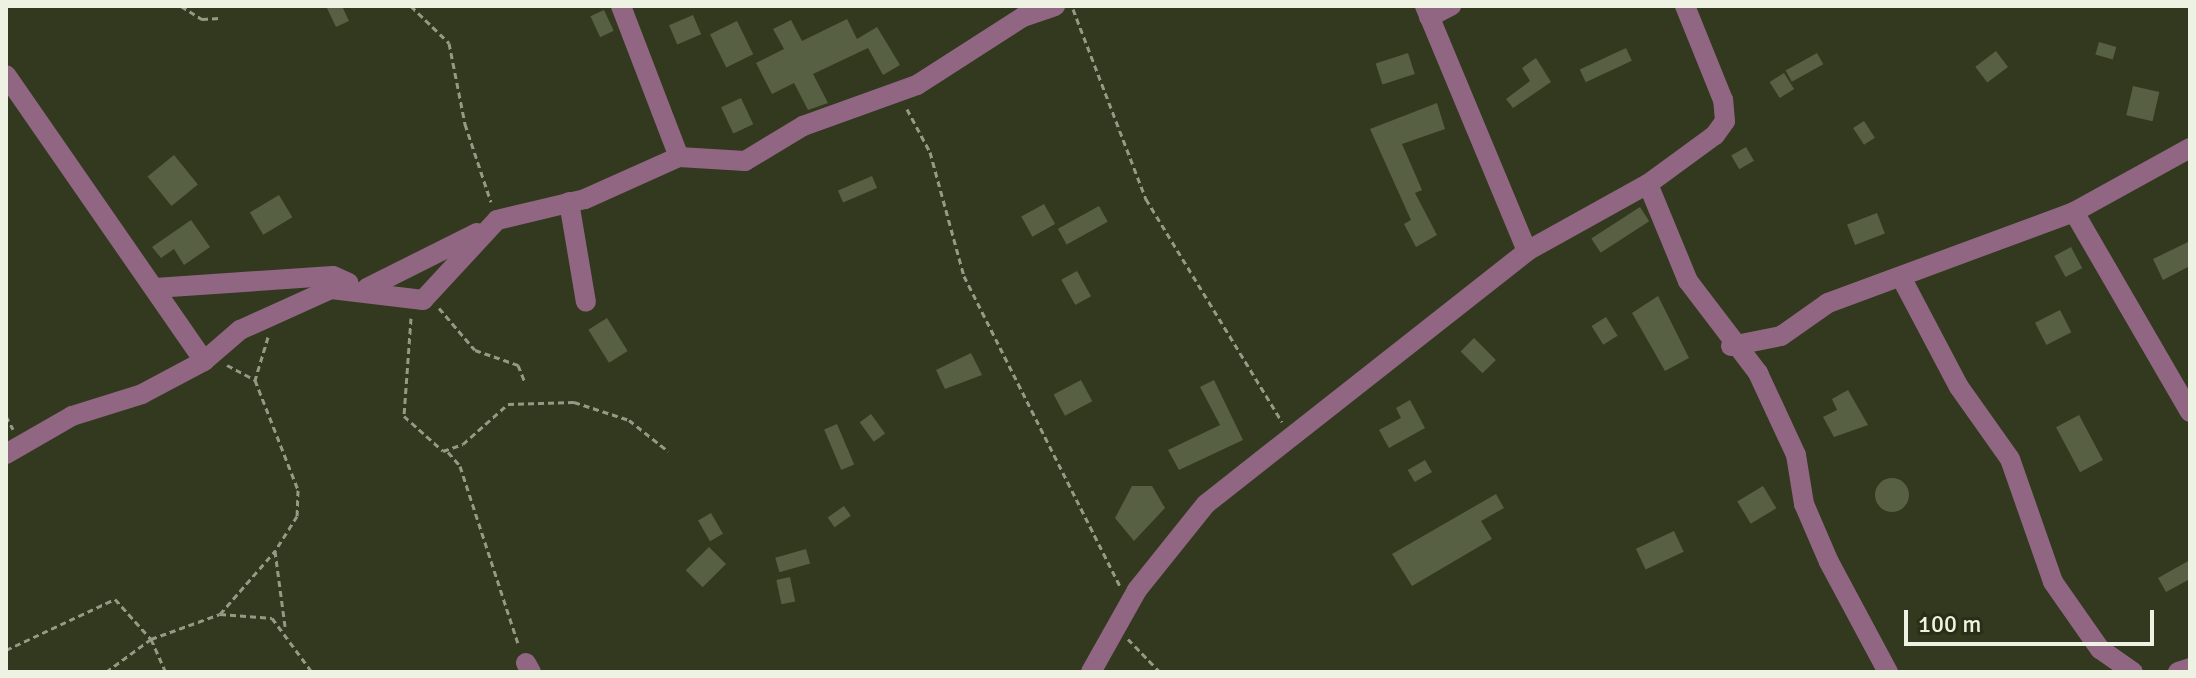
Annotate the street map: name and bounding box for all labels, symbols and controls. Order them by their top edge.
scale bar [1908,594,2158,644]
text: 100 m [1918,609,1981,639]

